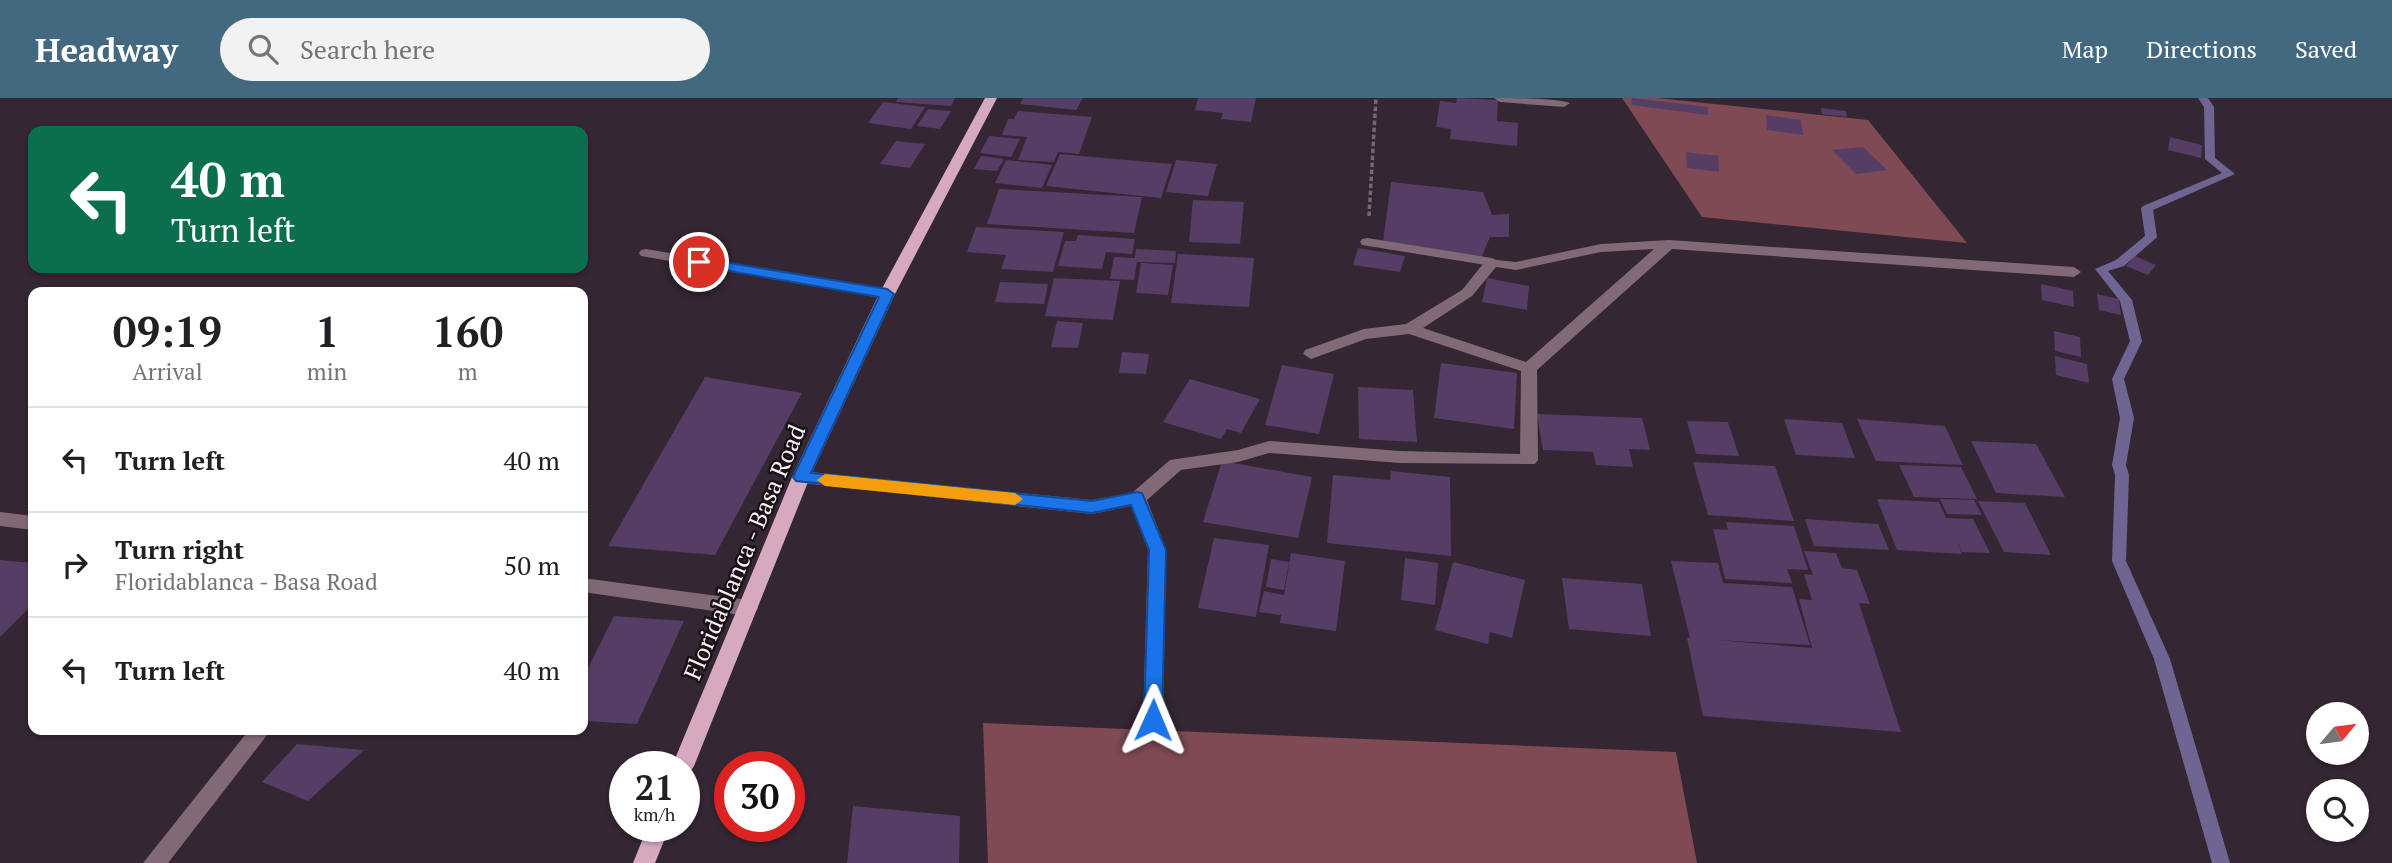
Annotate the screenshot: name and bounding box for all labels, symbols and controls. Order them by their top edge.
search box [220,18,710,81]
text: Headway [35,28,178,71]
icon: search [244,30,282,68]
text: Search here [300,32,435,66]
text: Map [2062,33,2108,65]
text: Directions [2146,33,2257,65]
text: Saved [2295,33,2357,65]
text: 40 m [171,146,285,211]
icon: left [56,154,147,245]
text: Turn left [171,209,295,251]
pin [669,232,729,292]
icon: arrive [680,243,718,281]
text: 09:19 [113,303,222,359]
text: 1 [315,303,339,359]
text: 160 [432,303,503,359]
text: Arrival [132,356,203,387]
text: min [307,356,347,387]
text: m [458,356,478,387]
street label: Floridablanca - Basa Road [676,420,812,684]
icon: left [56,441,94,479]
text: Turn left [115,443,225,477]
text: 40 m [504,443,560,477]
text: Turn right [115,532,244,566]
icon: right [56,546,94,584]
text: 50 m [504,548,560,582]
text: Floridablanca - Basa Road [115,566,378,597]
icon: left [56,651,94,689]
text: Turn left [115,653,225,687]
text: 40 m [504,653,560,687]
position arrow [1116,683,1190,757]
north arrow [2306,702,2370,765]
map controls [2306,702,2369,842]
speed limit sign: 30 [714,751,805,842]
text: 21 [635,764,674,810]
button: search [2306,779,2369,842]
text: km/h [634,802,675,826]

